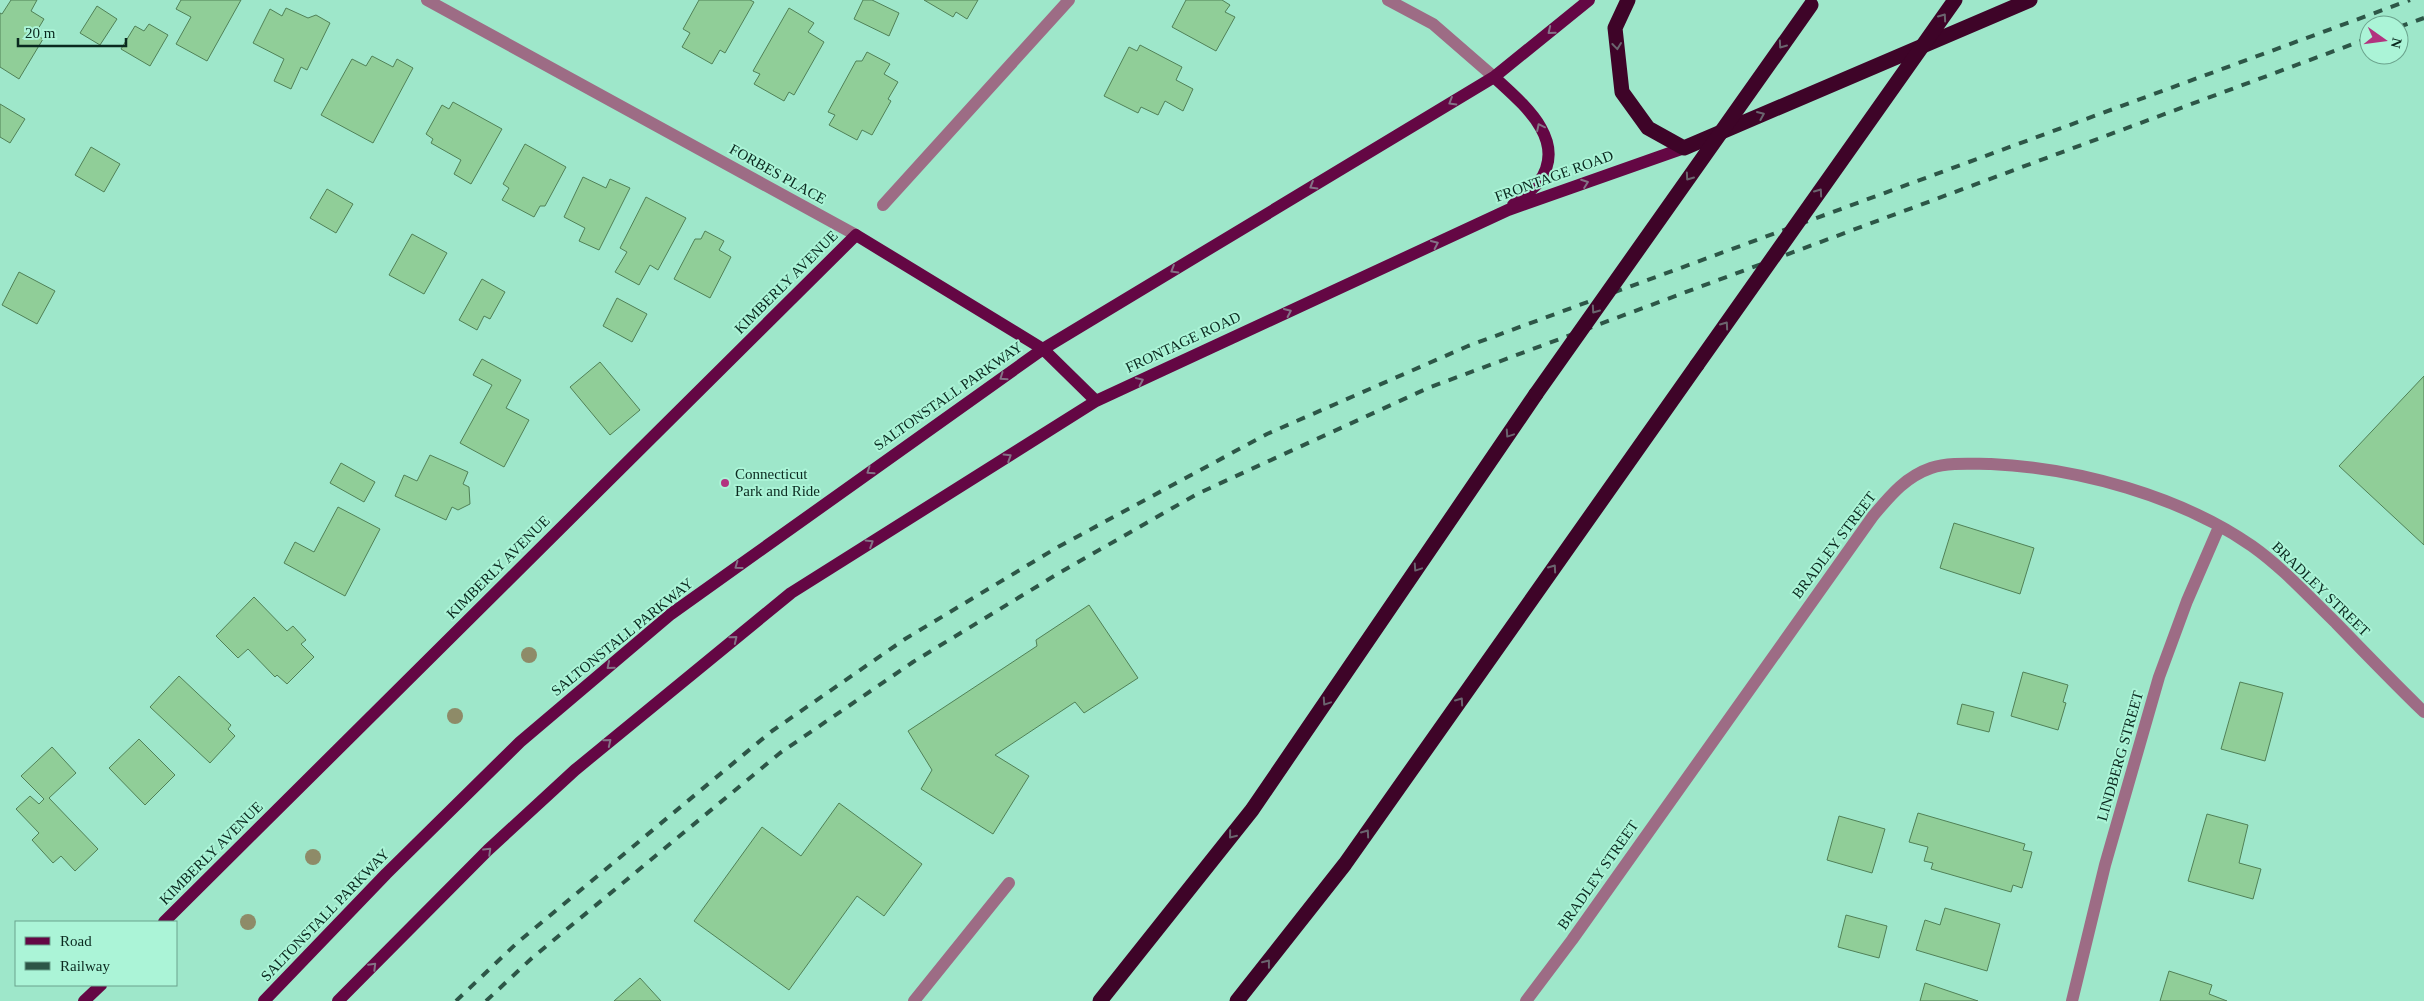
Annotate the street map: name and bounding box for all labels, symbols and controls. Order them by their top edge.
one-way arrow [1937,13,1946,23]
scale bar [18,15,125,47]
north arrow [2359,15,2409,65]
text: 20 m [25,25,56,41]
one-way arrow [1548,25,1557,33]
text: N [2388,36,2405,50]
one-way arrow [1779,39,1788,48]
one-way arrow [1611,42,1622,50]
one-way arrow [1449,96,1458,106]
one-way arrow [1756,110,1765,121]
one-way arrow [1536,123,1546,132]
street label: FORBES PLACE [727,141,829,207]
street label: FRONTAGE ROAD [1493,147,1616,205]
one-way arrow [1686,172,1695,181]
one-way arrow [1580,178,1589,188]
one-way arrow [1310,180,1319,189]
one-way arrow [1813,189,1822,198]
street label: KIMBERLY AVENUE [731,227,841,337]
one-way arrow [1430,240,1439,250]
one-way arrow [1171,263,1180,273]
one-way arrow [1592,304,1601,314]
street label: FRONTAGE ROAD [1123,308,1243,376]
one-way arrow [1282,309,1291,319]
one-way arrow [1719,321,1728,331]
street label: SALTONSTALL PARKWAY [871,338,1025,453]
one-way arrow [999,371,1009,380]
one-way arrow [1135,376,1144,387]
one-way arrow [1506,428,1515,438]
one-way arrow [1002,453,1011,463]
one-way arrow [866,465,876,474]
place label: Connecticut Park and Ride [735,466,820,499]
marker: Connecticut Park and Ride [719,477,731,489]
street label: BRADLEY STREET [1789,489,1879,601]
street label: KIMBERLY AVENUE [443,512,553,622]
street label: BRADLEY STREET [2269,538,2373,640]
one-way arrow [864,540,874,549]
one-way arrow [734,560,744,569]
one-way arrow [1414,562,1423,572]
one-way arrow [1547,564,1556,574]
street label: SALTONSTALL PARKWAY [548,575,696,699]
one-way arrow [728,637,737,645]
one-way arrow [607,660,616,668]
street label: LINDBERG STREET [2094,689,2146,823]
one-way arrow [1322,697,1332,706]
one-way arrow [1454,697,1463,707]
one-way arrow [602,740,611,748]
street label: KIMBERLY AVENUE [156,798,266,908]
street label: BRADLEY STREET [1554,818,1642,932]
one-way arrow [1229,829,1237,838]
one-way arrow [1360,830,1369,839]
street label: SALTONSTALL PARKWAY [258,845,393,984]
one-way arrow [482,848,491,857]
legend [15,921,178,986]
text: Road [60,933,92,949]
text: Railway [60,958,110,974]
one-way arrow [1262,959,1271,968]
one-way arrow [367,963,376,972]

